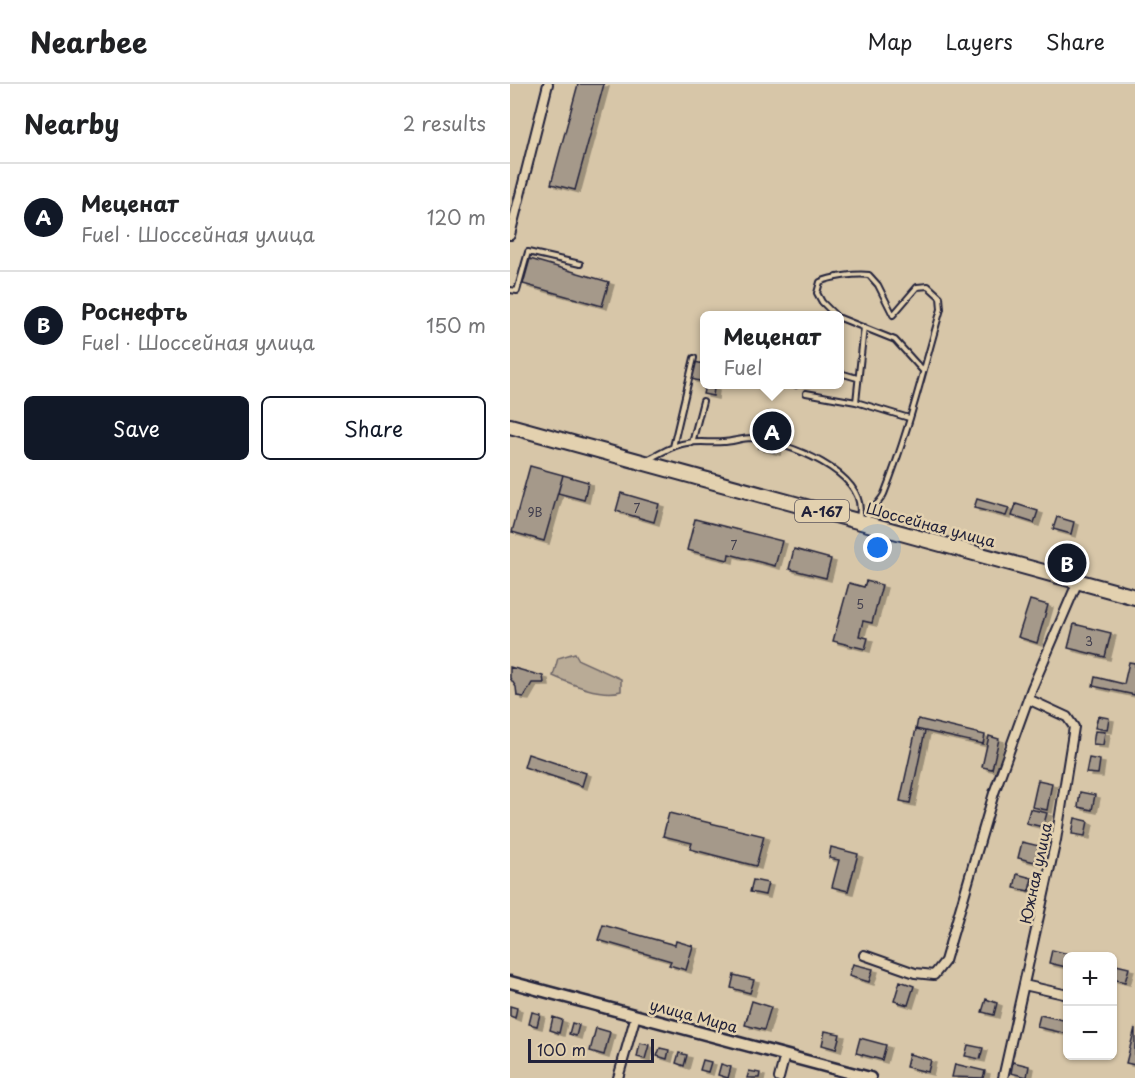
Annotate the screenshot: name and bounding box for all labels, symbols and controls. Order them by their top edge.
text: Nearbee [30,20,147,63]
text: Map [868,25,912,57]
text: Layers [945,25,1013,57]
text: Share [1046,25,1105,57]
text: Nearby [24,104,119,143]
text: 2 results [403,108,486,138]
text: Меценат [81,186,179,219]
text: A [36,202,51,232]
text: 120 m [427,202,486,232]
text: Fuel · Шоссейная улица [81,219,315,249]
text: Роснефть [81,294,188,327]
text: B [37,310,50,340]
text: 150 m [426,310,486,340]
popup [700,311,844,389]
text: Меценат [723,319,821,352]
text: Fuel · Шоссейная улица [81,327,315,357]
text: Fuel [723,352,762,382]
button: Save [24,396,249,460]
button: Share [261,396,486,460]
pin: A [752,408,792,454]
street label: Шоссейная улица [864,496,999,552]
house number: 7 [634,499,641,517]
road number: А-167 [795,500,849,522]
house number: 9В [528,503,543,521]
your location [863,533,892,562]
house number: 7 [731,536,738,554]
pin: B [1048,540,1086,586]
house number: 5 [856,595,864,613]
house number: 3 [1085,632,1093,650]
street label: Южная улица [1013,820,1057,926]
map controls [1063,952,1117,1060]
button: + [1063,952,1117,1006]
street label: улица Мира [647,992,741,1038]
button: − [1063,1006,1117,1060]
scale bar [528,1036,654,1064]
text: 100 m [537,1037,586,1061]

